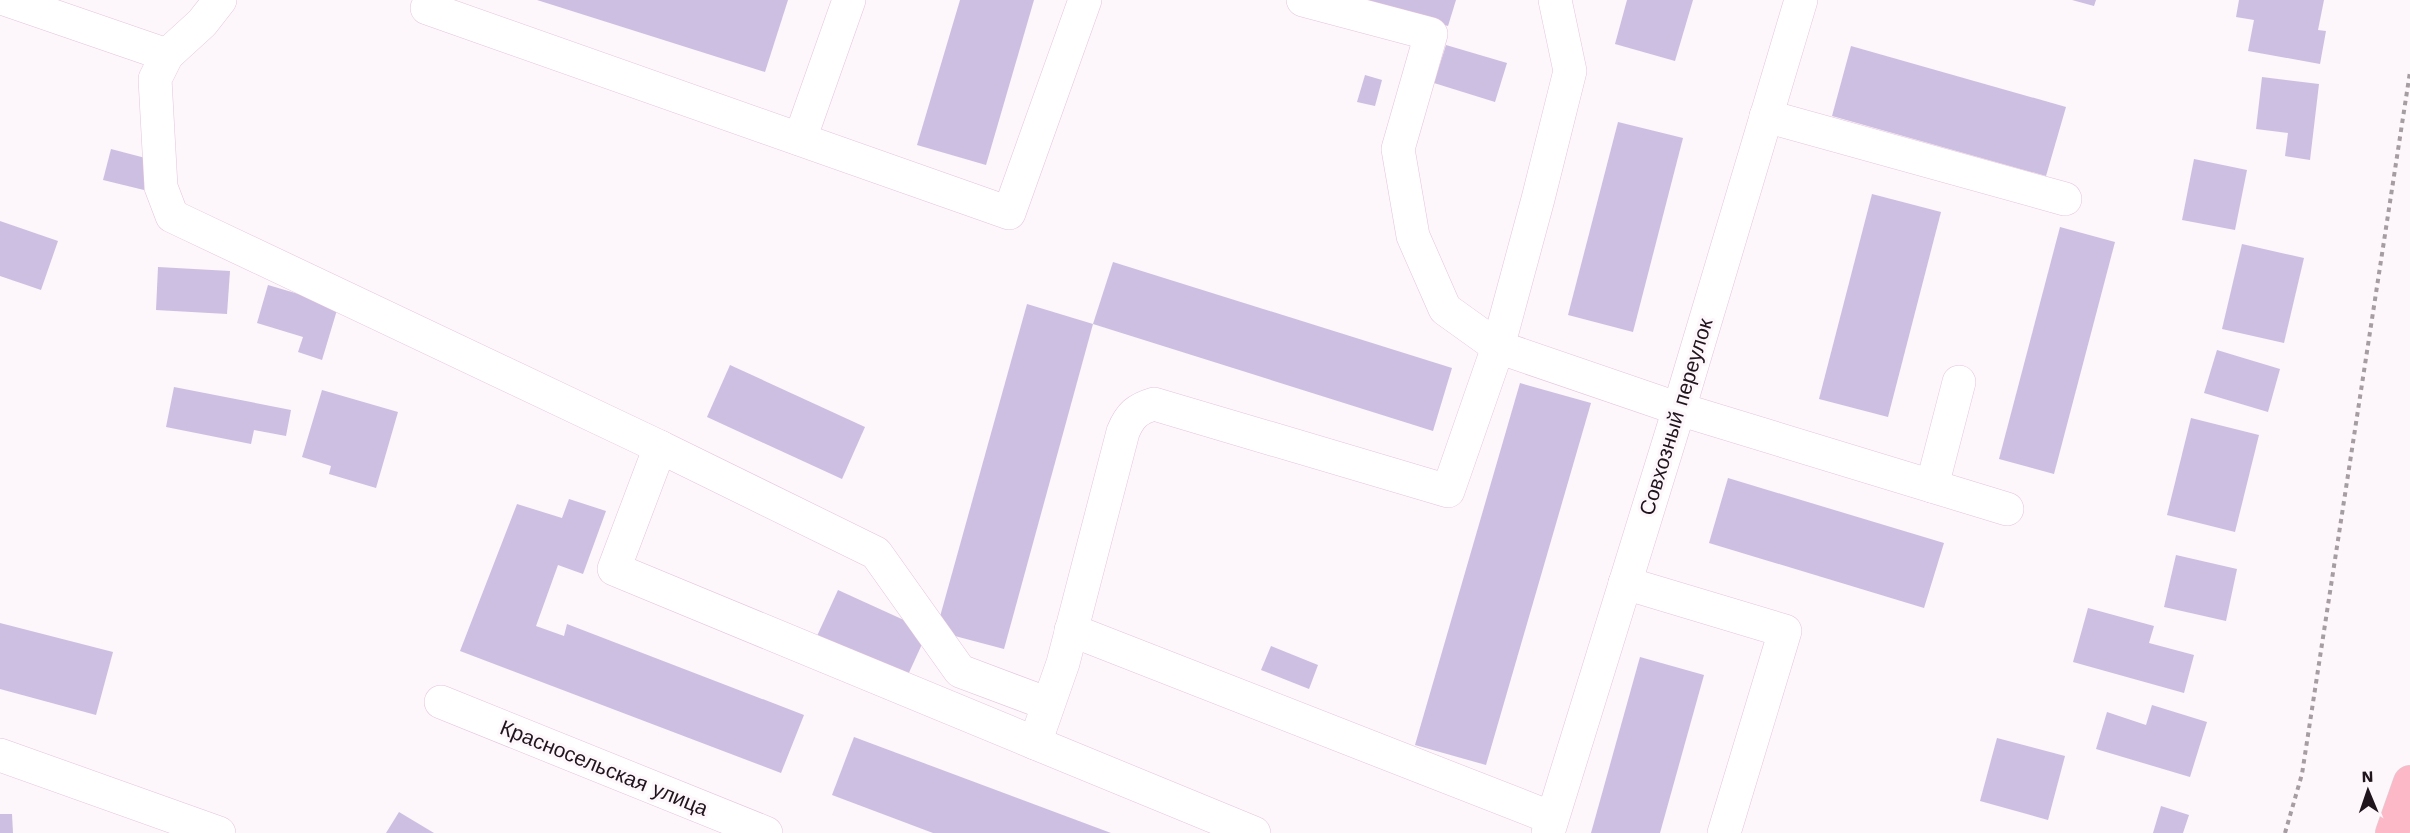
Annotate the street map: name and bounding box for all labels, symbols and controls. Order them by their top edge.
street label: Совхозный переулок [1634,315,1718,518]
street label: Красносельская улица [497,714,712,821]
north arrow [2338,761,2398,821]
text: N [2361,767,2374,786]

